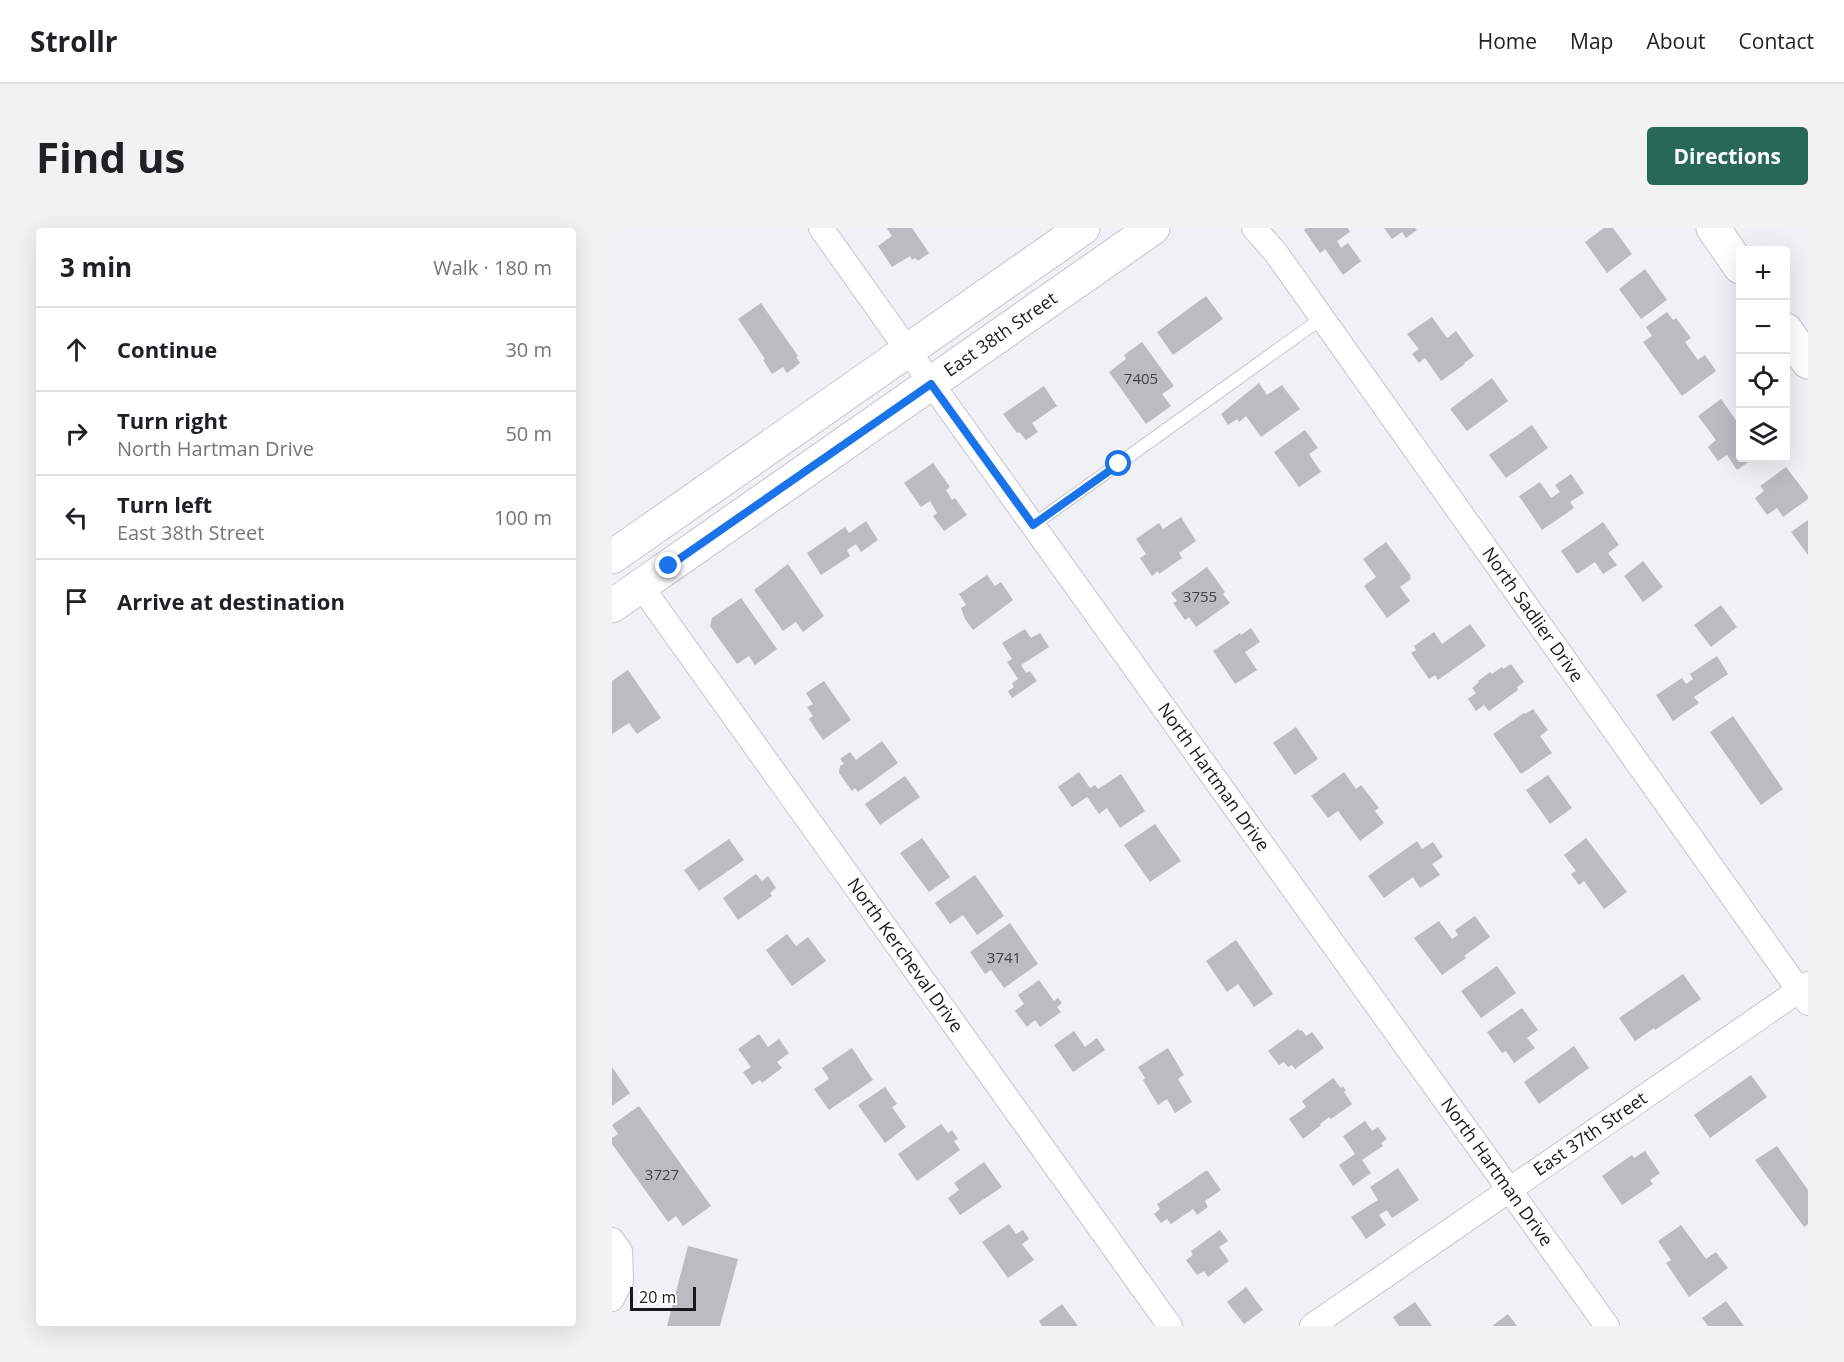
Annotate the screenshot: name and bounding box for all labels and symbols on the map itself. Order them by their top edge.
street label: East 38th Street [939,286,1061,382]
house number: 7405 [1124,368,1158,388]
route start [1105,450,1131,476]
street label: North Sadlier Drive [1477,542,1590,687]
route end [655,552,681,578]
house number: 3755 [1183,586,1217,606]
street label: North Hartman Drive [1153,697,1276,856]
street label: North Kercheval Drive [842,873,969,1037]
house number: 3741 [987,947,1021,967]
street label: East 37th Street [1528,1086,1651,1181]
street label: North Hartman Drive [1436,1092,1559,1251]
house number: 3727 [645,1164,679,1184]
scale bar [630,1284,696,1312]

